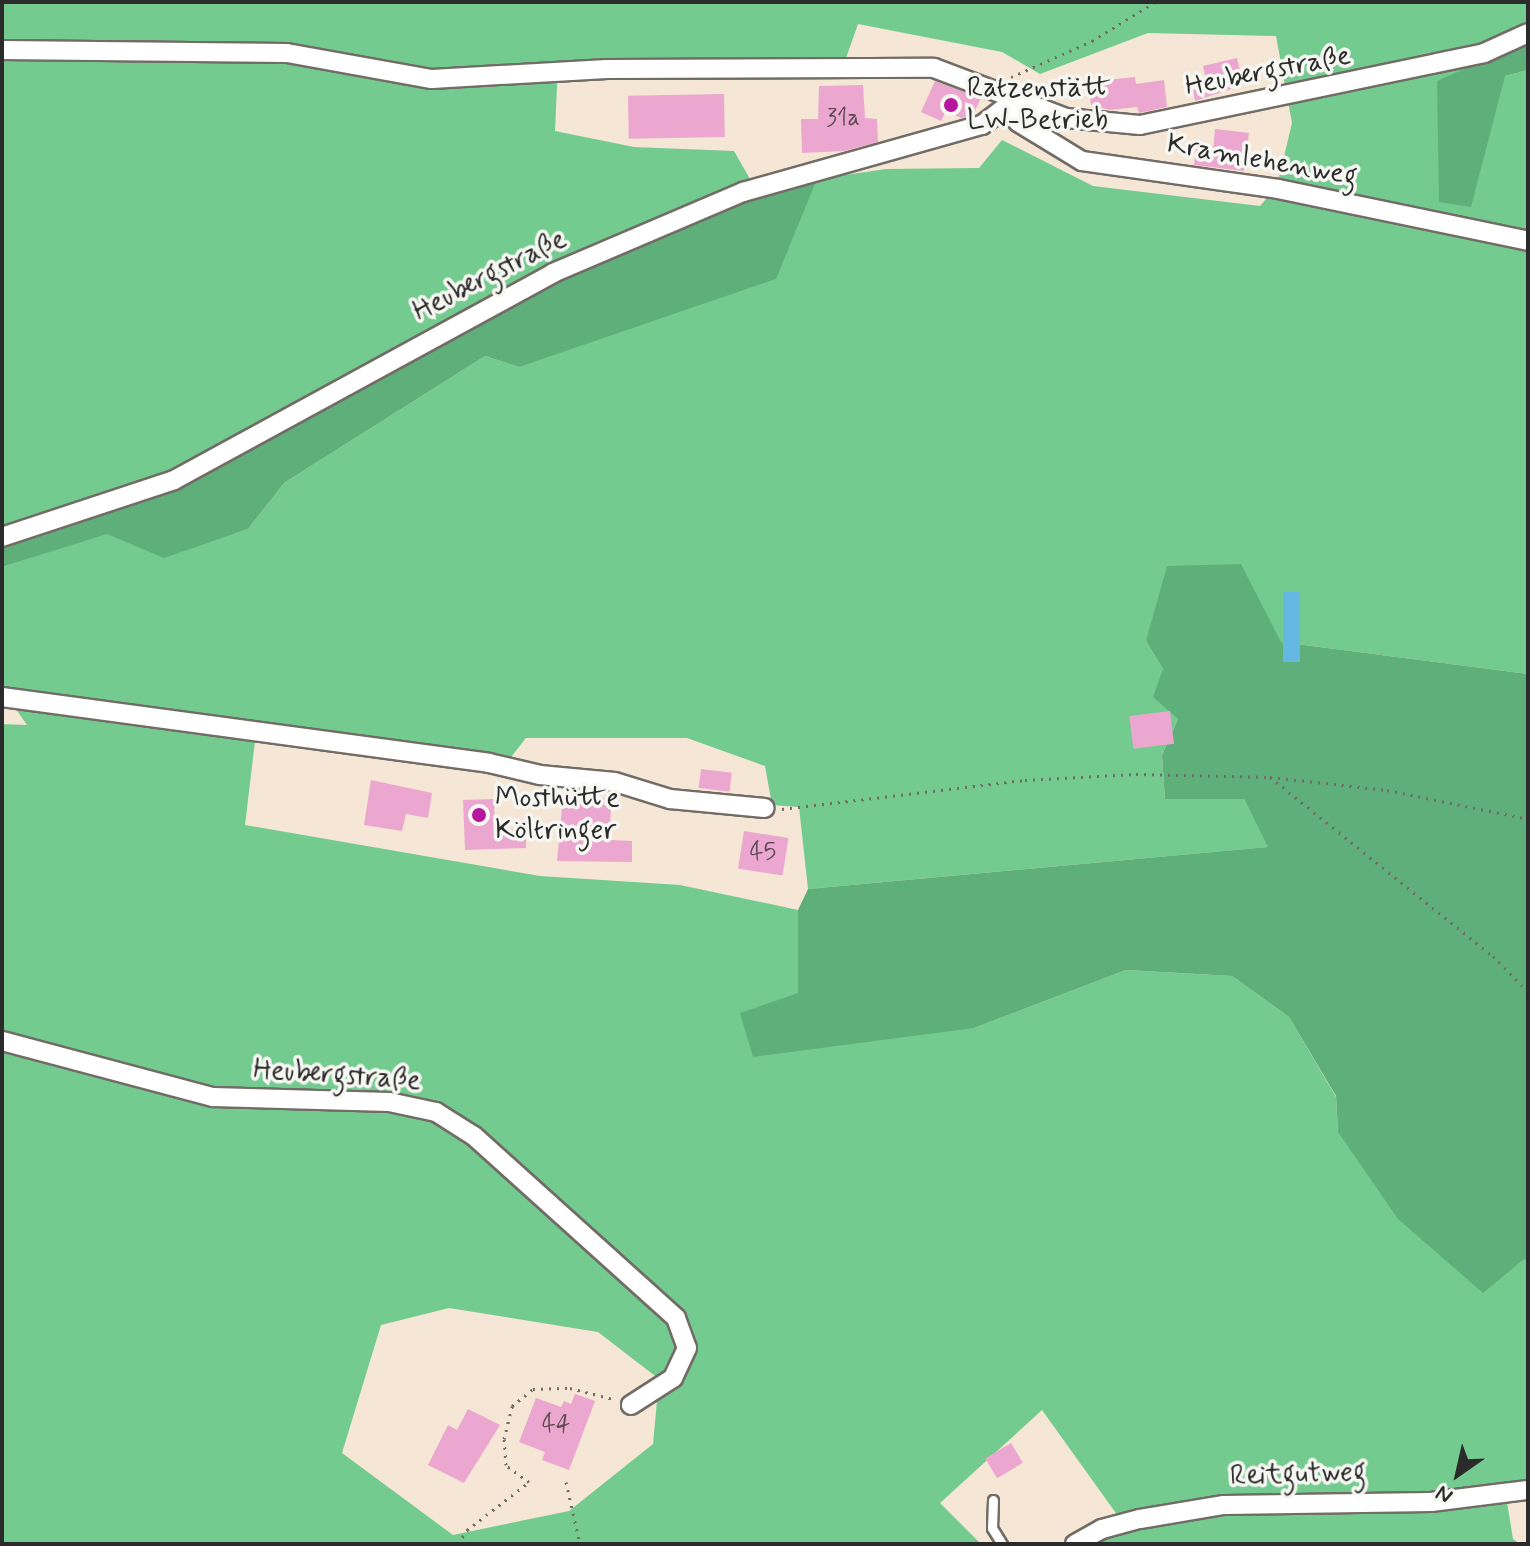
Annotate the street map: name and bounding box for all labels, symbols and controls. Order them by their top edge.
street label: Heubergstraße [1182,39,1354,105]
place label: Ratzenstätt LW-Betrieb [967,72,1111,138]
marker: Ratzenstätt LW-Betrieb [942,96,960,114]
house number: 31a [826,105,860,133]
street label: Kramlehenweg [1164,128,1360,194]
street label: Heubergstraße [408,223,572,329]
place label: Mosthütte Költringer [495,782,620,848]
marker: Mosthütte Költringer [470,806,488,824]
house number: 45 [750,839,776,867]
street label: Heubergstraße [252,1053,422,1099]
house number: 44 [542,1411,570,1439]
north arrow [1418,1434,1498,1514]
street label: Reitgutweg [1229,1456,1367,1494]
text: N [1431,1478,1458,1510]

